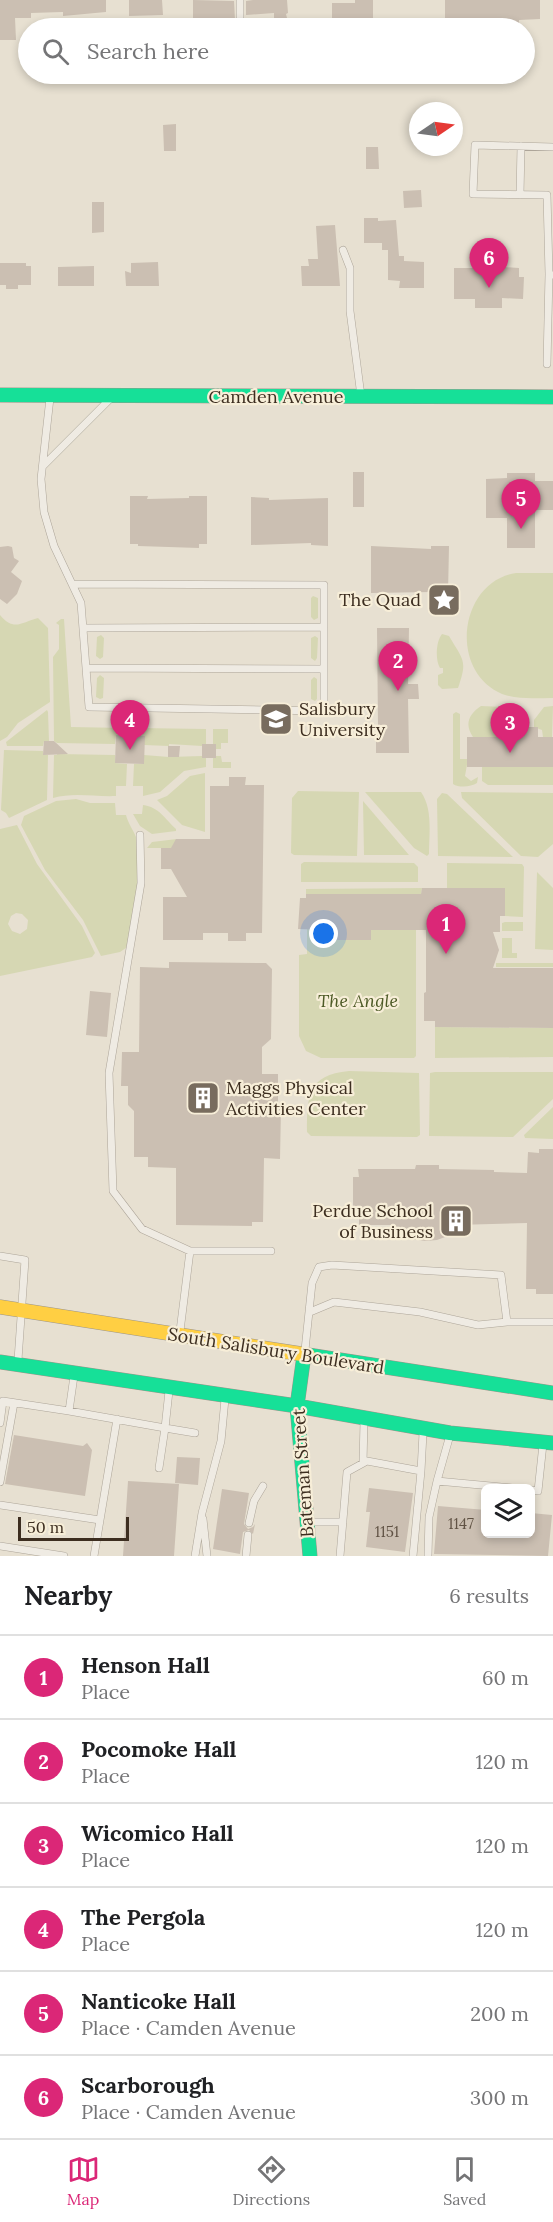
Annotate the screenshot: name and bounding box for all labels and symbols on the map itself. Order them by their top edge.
north arrow [409,102,463,156]
pin: 6 [470,238,508,288]
street label: Camden Avenue [208,385,344,408]
pin: 5 [502,480,540,529]
place icon: The Quad [426,582,462,618]
place label: The Quad [339,588,421,611]
pin: 2 [378,642,418,691]
place label: Salisbury University [299,697,386,741]
pin: 4 [110,700,150,750]
school or university icon: Salisbury University [258,701,294,737]
pin: 3 [490,704,530,753]
pin: 1 [426,904,466,954]
your location [309,919,338,948]
park label: The Angle [318,989,398,1012]
place label: Maggs Physical Activities Center [225,1076,366,1120]
building icon: Maggs Physical Activities Center [185,1080,221,1116]
place label: Perdue School of Business [312,1199,433,1243]
building icon: Perdue School of Business [438,1203,474,1239]
street label: South Salisbury Boulevard [166,1322,386,1379]
street label: Bateman Street [287,1408,318,1538]
scale bar [18,1514,129,1542]
house number: 1147 [448,1514,474,1533]
house number: 1151 [375,1522,399,1541]

